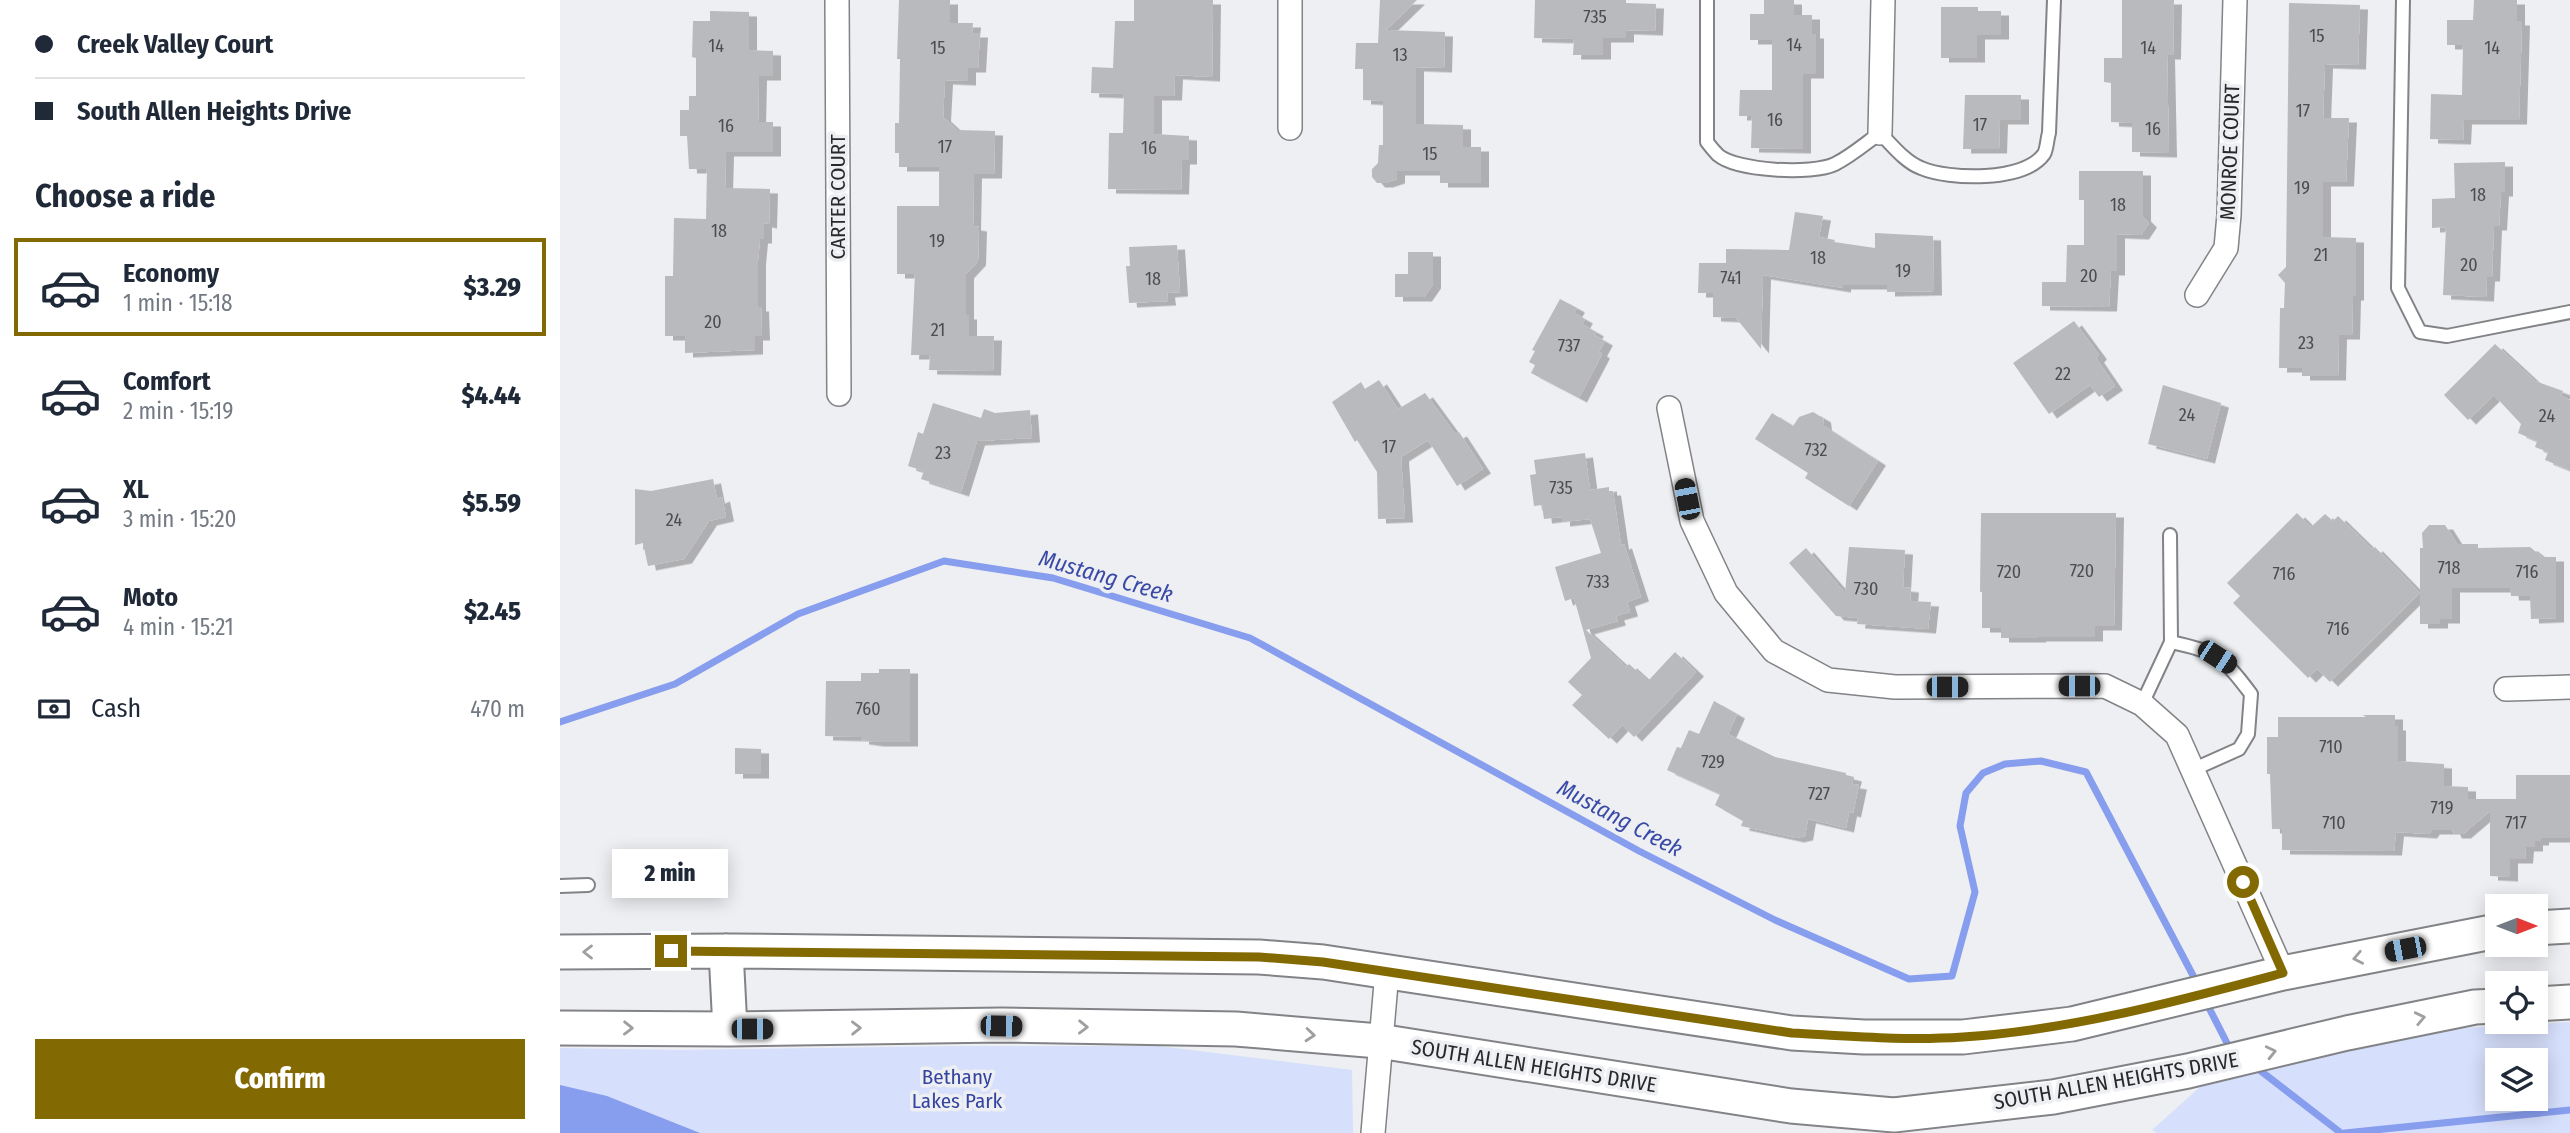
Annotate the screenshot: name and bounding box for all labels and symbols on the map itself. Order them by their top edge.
house number: 735 [1583,6,1607,28]
house number: 15 [2309,25,2325,47]
house number: 14 [1786,34,1802,56]
house number: 14 [708,35,724,57]
house number: 15 [930,37,946,59]
house number: 14 [2140,37,2156,59]
house number: 14 [2484,37,2500,59]
house number: 13 [1392,44,1408,66]
street label: MONROE COURT [2215,83,2245,221]
house number: 17 [2296,100,2310,122]
house number: 16 [1767,109,1783,131]
house number: 17 [1973,114,1987,136]
house number: 16 [718,115,734,137]
house number: 16 [2145,118,2161,140]
street label: CARTER COURT [825,134,851,260]
house number: 17 [938,136,952,158]
house number: 16 [1141,137,1157,159]
house number: 15 [1422,143,1438,165]
house number: 19 [2294,177,2310,199]
house number: 18 [2470,184,2486,206]
house number: 18 [2110,194,2126,216]
house number: 18 [711,220,727,242]
house number: 19 [929,230,945,252]
house number: 21 [2314,244,2328,266]
house number: 18 [1810,247,1826,269]
house number: 20 [2460,254,2478,276]
house number: 19 [1895,260,1911,282]
house number: 20 [2080,265,2098,287]
house number: 741 [1720,267,1742,289]
house number: 18 [1145,268,1161,290]
house number: 20 [704,311,722,333]
house number: 21 [931,319,945,341]
house number: 23 [2298,332,2314,354]
house number: 737 [1558,335,1580,357]
house number: 22 [2055,363,2071,385]
house number: 24 [2179,404,2195,426]
house number: 24 [2539,405,2555,427]
house number: 17 [1382,436,1396,458]
house number: 732 [1804,439,1828,461]
house number: 23 [935,442,951,464]
car [1673,476,1702,522]
house number: 735 [1549,477,1573,499]
house number: 24 [666,509,682,531]
water label: Mustang Creek [1036,544,1176,608]
house number: 718 [2437,557,2461,579]
house number: 720 [2070,560,2094,582]
house number: 720 [1997,561,2021,583]
house number: 716 [2515,561,2539,583]
house number: 716 [2272,563,2296,585]
house number: 733 [1586,571,1610,593]
house number: 730 [1854,578,1878,600]
house number: 716 [2326,618,2350,640]
car [2194,637,2241,677]
car [2059,676,2101,697]
car [1927,677,1969,698]
house number: 760 [855,698,881,720]
house number: 710 [2319,736,2343,758]
house number: 729 [1701,751,1725,773]
water label: Mustang Creek [1553,773,1687,863]
house number: 727 [1808,783,1830,805]
house number: 719 [2431,797,2453,819]
house number: 710 [2322,812,2346,834]
house number: 717 [2505,812,2527,834]
callout: 2 min [613,850,729,898]
route start [2227,866,2259,898]
north arrow [2485,894,2548,957]
route end [655,935,687,967]
car [2383,935,2428,963]
one-way arrow [582,944,593,960]
one-way arrow [2352,950,2364,965]
one-way arrow [2414,1012,2426,1027]
car [980,1015,1023,1037]
car [732,1019,774,1040]
one-way arrow [1078,1019,1089,1034]
one-way arrow [623,1020,634,1036]
one-way arrow [851,1020,861,1036]
one-way arrow [1305,1027,1316,1042]
street label: SOUTH ALLEN HEIGHTS DRIVE [1410,1034,1659,1098]
one-way arrow [2265,1046,2277,1060]
street label: SOUTH ALLEN HEIGHTS DRIVE [1992,1047,2240,1115]
park label: Bethany Lakes Park [912,1064,1003,1114]

